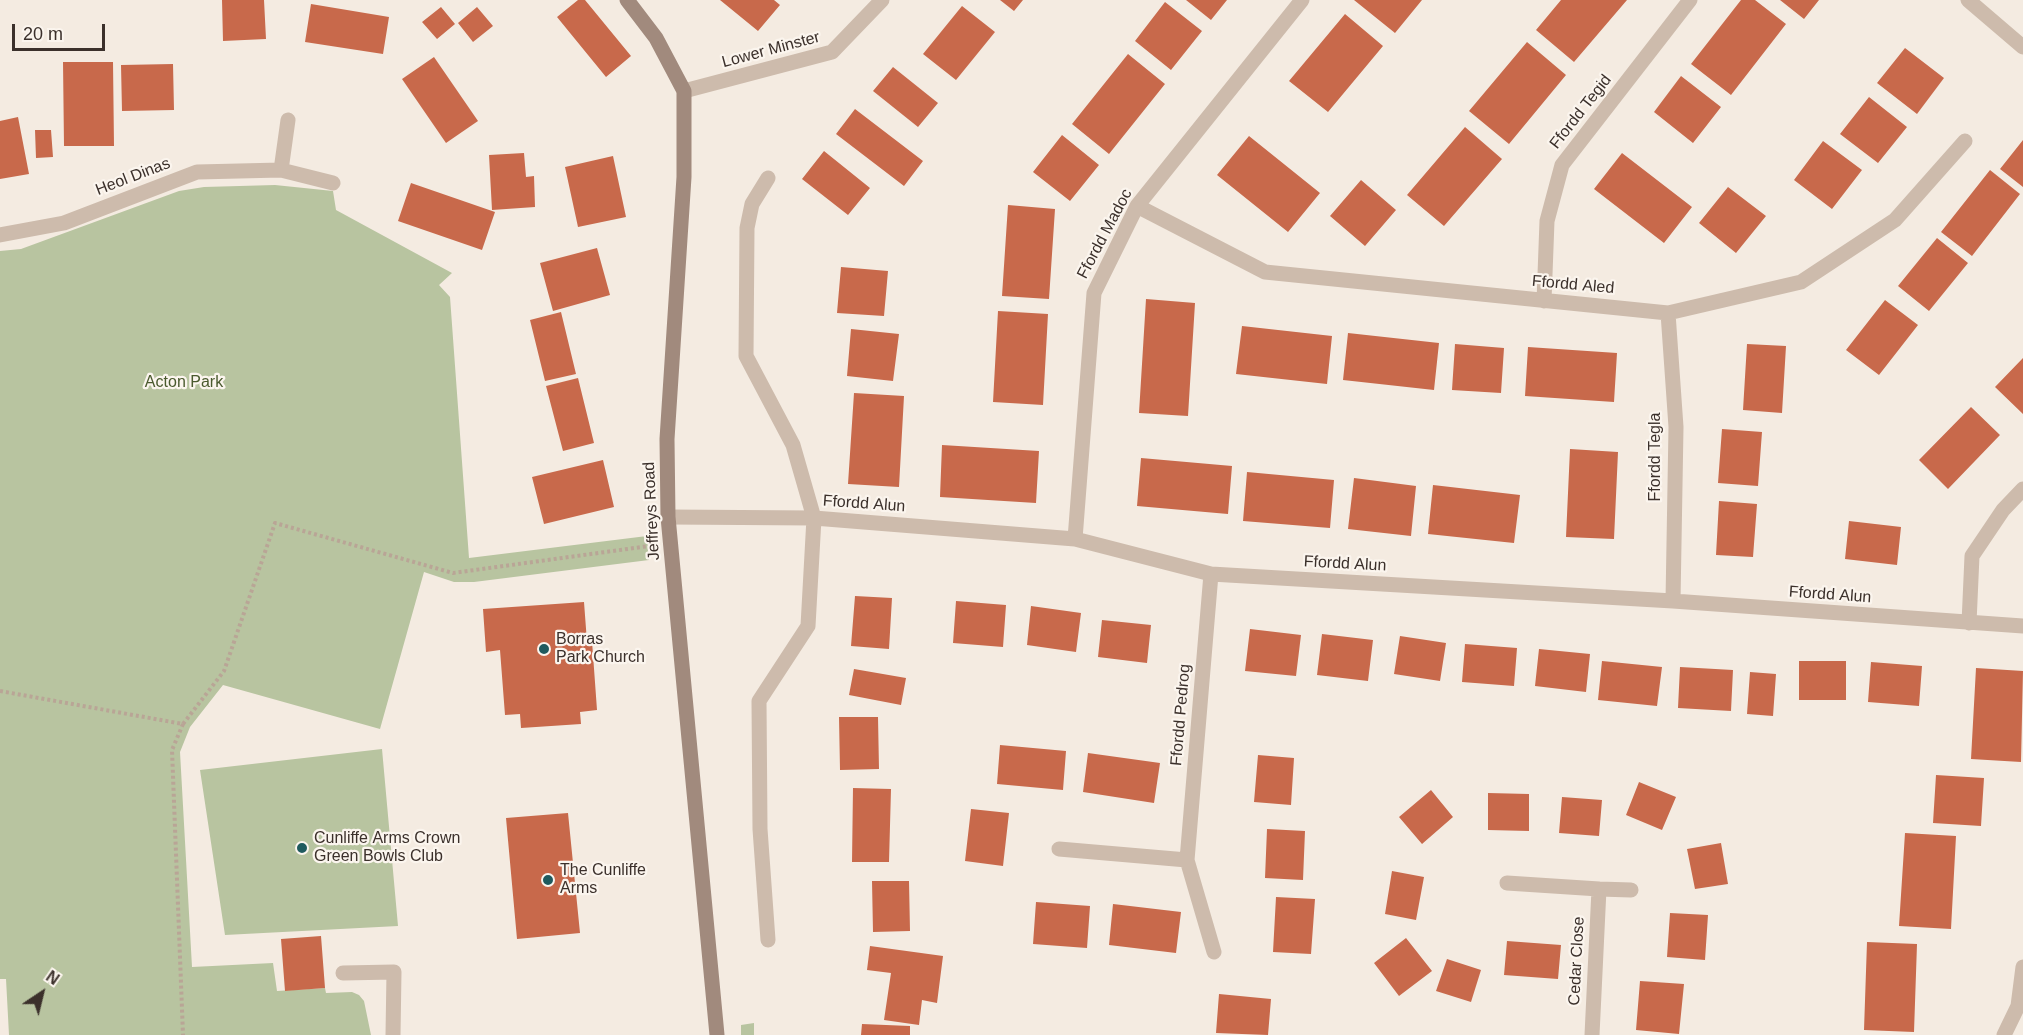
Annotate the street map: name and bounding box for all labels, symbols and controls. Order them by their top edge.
scale bar [15,12,108,50]
text: 20 m [23,24,63,44]
street label: Lower Minster [720,28,822,72]
street label: Ffordd Tegid [1546,71,1616,153]
street label: Heol Dinas [93,154,173,200]
street label: Ffordd Madoc [1073,186,1137,282]
street label: Ffordd Aled [1531,272,1615,298]
park label: Acton Park [145,373,223,393]
street label: Ffordd Tegla [1646,413,1666,501]
street label: Jeffreys Road [640,461,664,561]
street label: Ffordd Alun [822,492,906,516]
street label: Ffordd Alun [1303,552,1387,576]
street label: Ffordd Alun [1788,583,1872,607]
place label: Borras Park Church [556,630,645,668]
marker: Borras Park Church [537,642,551,656]
street label: Ffordd Pedrog [1167,663,1195,767]
place label: Cunliffe Arms Crown Green Bowls Club [314,829,460,867]
marker: Cunliffe Arms Crown Green Bowls Club [295,841,309,855]
place label: The Cunliffe Arms [560,861,646,899]
marker: The Cunliffe Arms [541,873,555,887]
street label: Cedar Close [1565,916,1589,1006]
north arrow [12,963,72,1023]
text: N [43,968,62,988]

